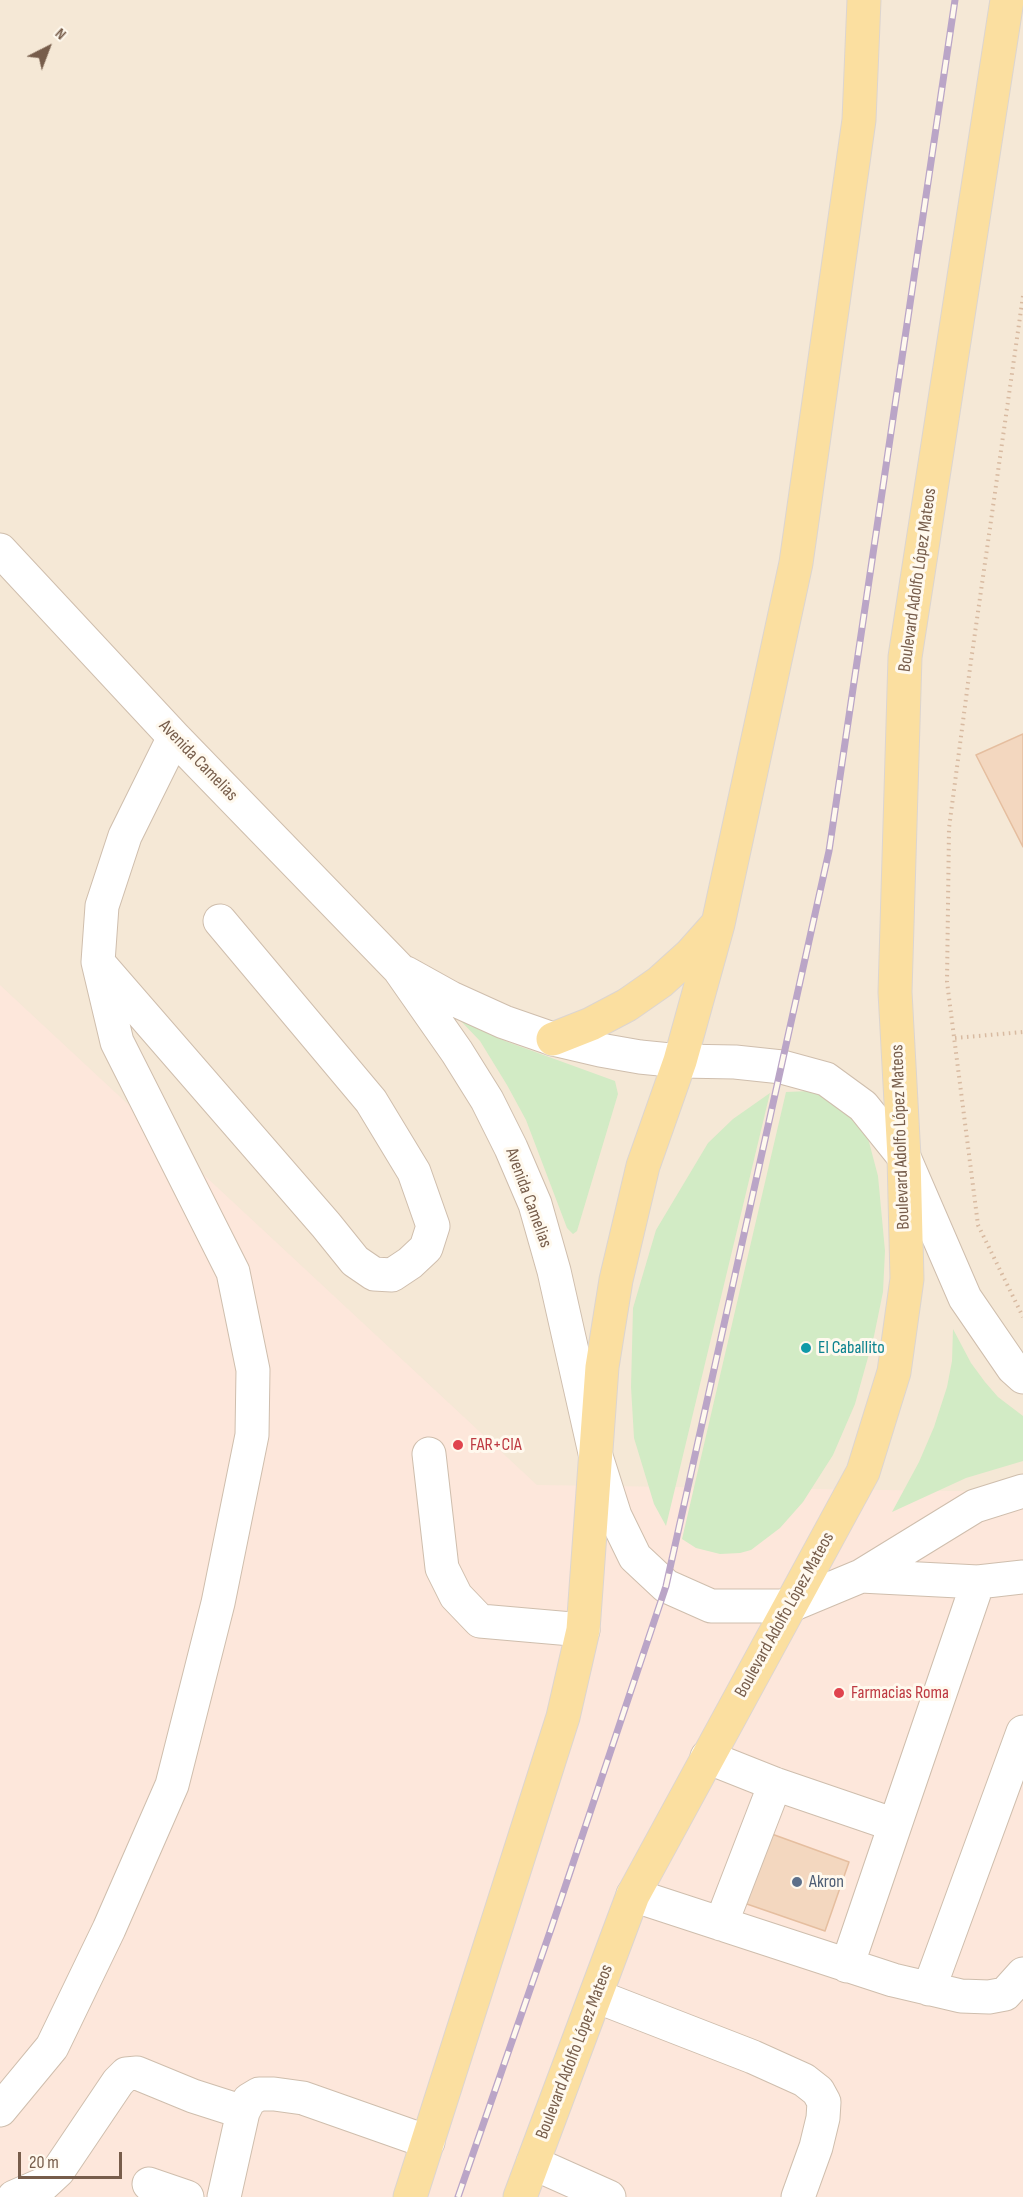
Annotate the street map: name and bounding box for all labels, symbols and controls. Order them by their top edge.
north arrow [18,18,78,78]
text: N [51,24,70,44]
street label: Boulevard Adolfo López Mateos [894,487,942,673]
street label: Avenida Camelias [154,716,242,806]
street label: Boulevard Adolfo López Mateos [887,1044,915,1230]
street label: Avenida Camelias [500,1145,556,1251]
place label: El Caballito [818,1337,885,1359]
marker: El Caballito [799,1341,813,1355]
place label: FAR+CIA [470,1434,522,1456]
marker: FAR+CIA [451,1438,465,1452]
street label: Boulevard Adolfo López Mateos [731,1529,839,1701]
place label: Farmacias Roma [851,1682,949,1704]
marker: Farmacias Roma [832,1686,846,1700]
place label: Akron [809,1871,844,1893]
marker: Akron [790,1875,804,1889]
street label: Boulevard Adolfo López Mateos [532,1962,618,2142]
scale bar [21,2140,124,2178]
text: 20 m [29,2152,59,2173]

